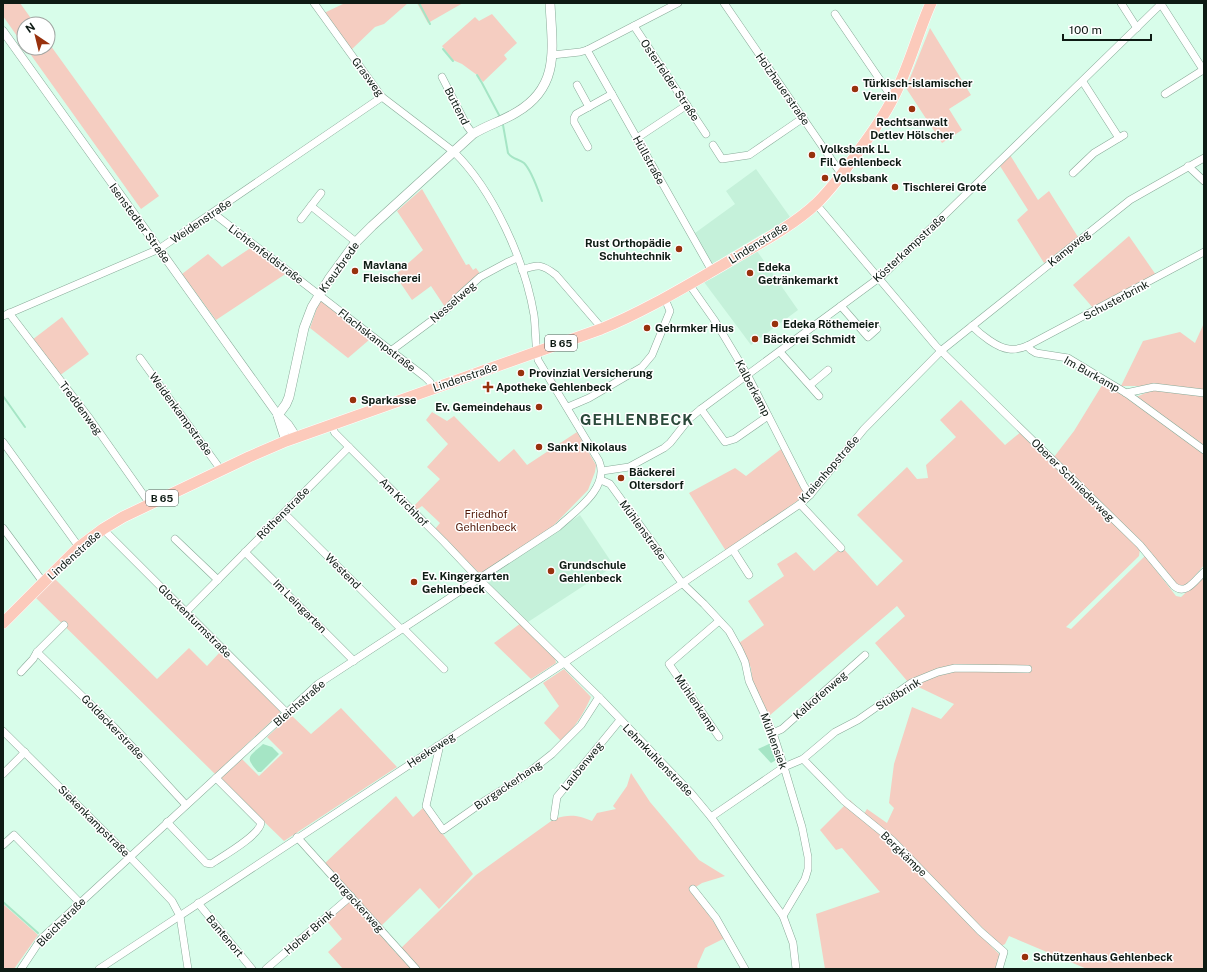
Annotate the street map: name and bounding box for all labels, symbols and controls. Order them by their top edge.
north arrow [16,16,56,56]
scale bar [1063,16,1151,42]
text: N [23,20,37,35]
text: 100 m [1069,23,1102,37]
street label: Osterfelder Straße [638,37,702,123]
street label: Holzhauerstraße [754,51,812,127]
street label: Grasweg [350,55,386,99]
place label: Türkisch-islamischer Verein [863,77,973,102]
marker: Türkisch-islamischer Verein [850,84,860,94]
street label: Buttend [442,85,472,127]
marker: Rechtsanwalt Detlev Hölscher [907,104,917,114]
place label: Rechtsanwalt Detlev Hölscher [870,116,954,141]
street label: Hüllstraße [631,134,667,186]
place label: Volksbank LL Fil. Gehlenbeck [820,143,902,168]
marker: Volksbank LL Fil. Gehlenbeck [807,150,817,160]
place label: Volksbank [833,172,888,184]
marker: Volksbank [820,173,830,183]
street label: Isenstedter Straße [107,181,173,265]
place label: Tischlerei Grote [903,181,987,193]
marker: Tischlerei Grote [890,182,900,192]
street label: Weidenstraße [168,196,234,246]
street label: Kösterkampstraße [870,211,948,285]
street label: Lindenstraße [726,220,790,266]
street label: Lichtenfeldstraße [226,222,306,286]
street label: Kampweg [1045,227,1093,269]
place label: Rust Orthopädie Schuhtechnik [585,237,672,262]
street label: Kreuzbrede [317,239,361,295]
marker: Rust Orthopädie Schuhtechnik [674,244,684,254]
place label: Mavlana Fleischerei [363,259,421,284]
place label: Edeka Getränkemarkt [758,261,839,286]
marker: Mavlana Fleischerei [350,266,360,276]
marker: Edeka Getränkemarkt [745,268,755,278]
street label: Schusterbrink [1081,278,1151,322]
street label: Nesselweg [428,279,478,325]
street label: Flachskampstraße [336,306,418,374]
place label: Edeka Röthemeier [783,318,879,330]
marker: Edeka Röthemeier [770,319,780,329]
place label: Gehrmker Hius [655,322,734,334]
marker: Gehrmker Hius [642,323,652,333]
place label: Bäckerei Schmidt [763,333,856,345]
marker: Bäckerei Schmidt [750,334,760,344]
road number: B 65 [545,335,577,351]
street label: Im Burkamp [1062,354,1122,394]
street label: Kalberkamp [733,358,773,419]
street label: Lindenstraße [431,360,499,394]
place label: Provinzial Versicherung [529,367,653,379]
marker: Provinzial Versicherung [516,368,526,378]
street label: Weidenkampstraße [147,370,215,458]
street label: Treddenweg [57,379,105,437]
place label: Apotheke Gehlenbeck [496,381,613,393]
marker: Apotheke Gehlenbeck [483,382,493,392]
place label: Sparkasse [361,394,416,406]
marker: Sparkasse [348,395,358,405]
place label: Ev. Gemeindehaus [435,401,531,413]
marker: Ev. Gemeindehaus [534,402,544,412]
district label: GEHLENBECK [580,411,694,428]
street label: Kraienhopstraße [797,433,861,505]
street label: Oberer Schniederweg [1029,436,1117,524]
place label: Sankt Nikolaus [547,441,627,453]
marker: Sankt Nikolaus [534,442,544,452]
place label: Bäckerei Oltersdorf [629,466,684,491]
marker: Bäckerei Oltersdorf [616,473,626,483]
street label: Am Kirchhof [377,475,431,529]
street label: Röthenstraße [254,484,312,542]
road number: B 65 [146,490,178,506]
street label: Mühlenstraße [617,498,669,562]
park label: Friedhof Gehlenbeck [455,508,517,533]
street label: Lindenstraße [45,528,103,582]
street label: Westend [323,551,363,591]
place label: Grundschule Gehlenbeck [559,559,626,584]
marker: Grundschule Gehlenbeck [546,566,556,576]
place label: Ev. Kingergarten Gehlenbeck [422,570,509,595]
street label: Im Leingarten [271,577,329,635]
marker: Ev. Kingergarten Gehlenbeck [409,577,419,587]
street label: Glockenturmstraße [156,582,234,660]
street label: Kalkofenweg [791,668,849,721]
street label: Mühlenkamp [672,672,720,734]
street label: Stüßbrink [873,676,923,712]
street label: Bleichstraße [271,677,327,729]
street label: Goldackerstraße [79,692,147,762]
street label: Mühlensiek [758,711,790,771]
street label: Lehmkuhlenstraße [621,722,695,798]
street label: Heekeweg [405,730,457,770]
street label: Laubenweg [559,739,605,793]
street label: Burgackerhang [472,758,544,812]
street label: Siekenkampstraße [56,783,132,859]
street label: Bergkämpe [879,829,929,879]
street label: Burgackerweg [328,871,387,935]
street label: Bleichstraße [34,895,88,949]
street label: Hoher Brink [282,907,336,957]
street label: Bantenort [204,913,246,959]
place label: Schützenhaus Gehlenbeck [1033,951,1173,963]
marker: Schützenhaus Gehlenbeck [1020,952,1030,962]

